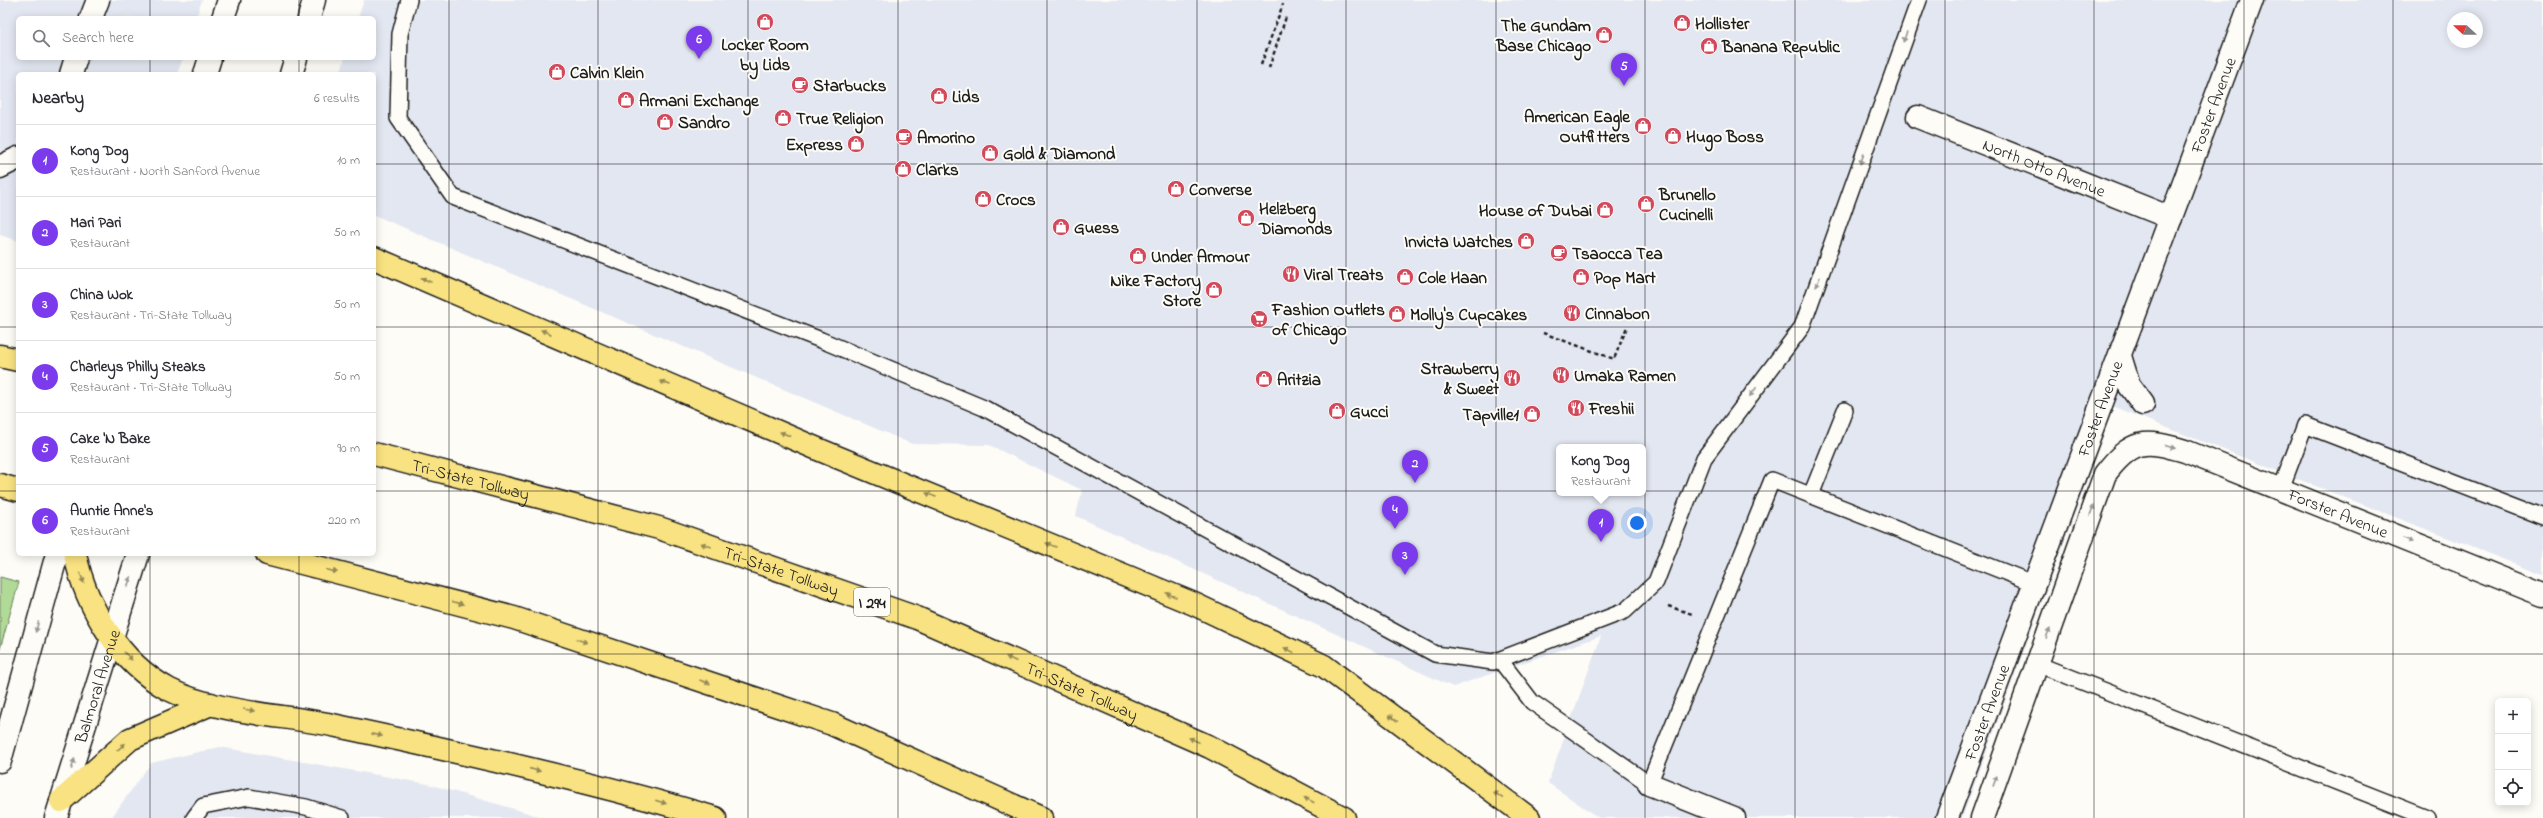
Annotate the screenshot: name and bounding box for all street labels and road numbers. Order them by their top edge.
street label: Foster Avenue [2185,54,2244,158]
street label: North Otto Avenue [1979,133,2109,205]
street label: Foster Avenue [2071,357,2131,462]
street label: Tri-State Tollway [409,453,532,509]
street label: Forster Avenue [2283,482,2392,546]
street label: Tri-State Tollway [720,540,842,605]
road number: I 294 [854,588,890,616]
street label: Balmoral Avenue [69,626,128,748]
street label: Tri-State Tollway [1021,656,1142,729]
street label: Foster Avenue [1958,661,2017,765]

